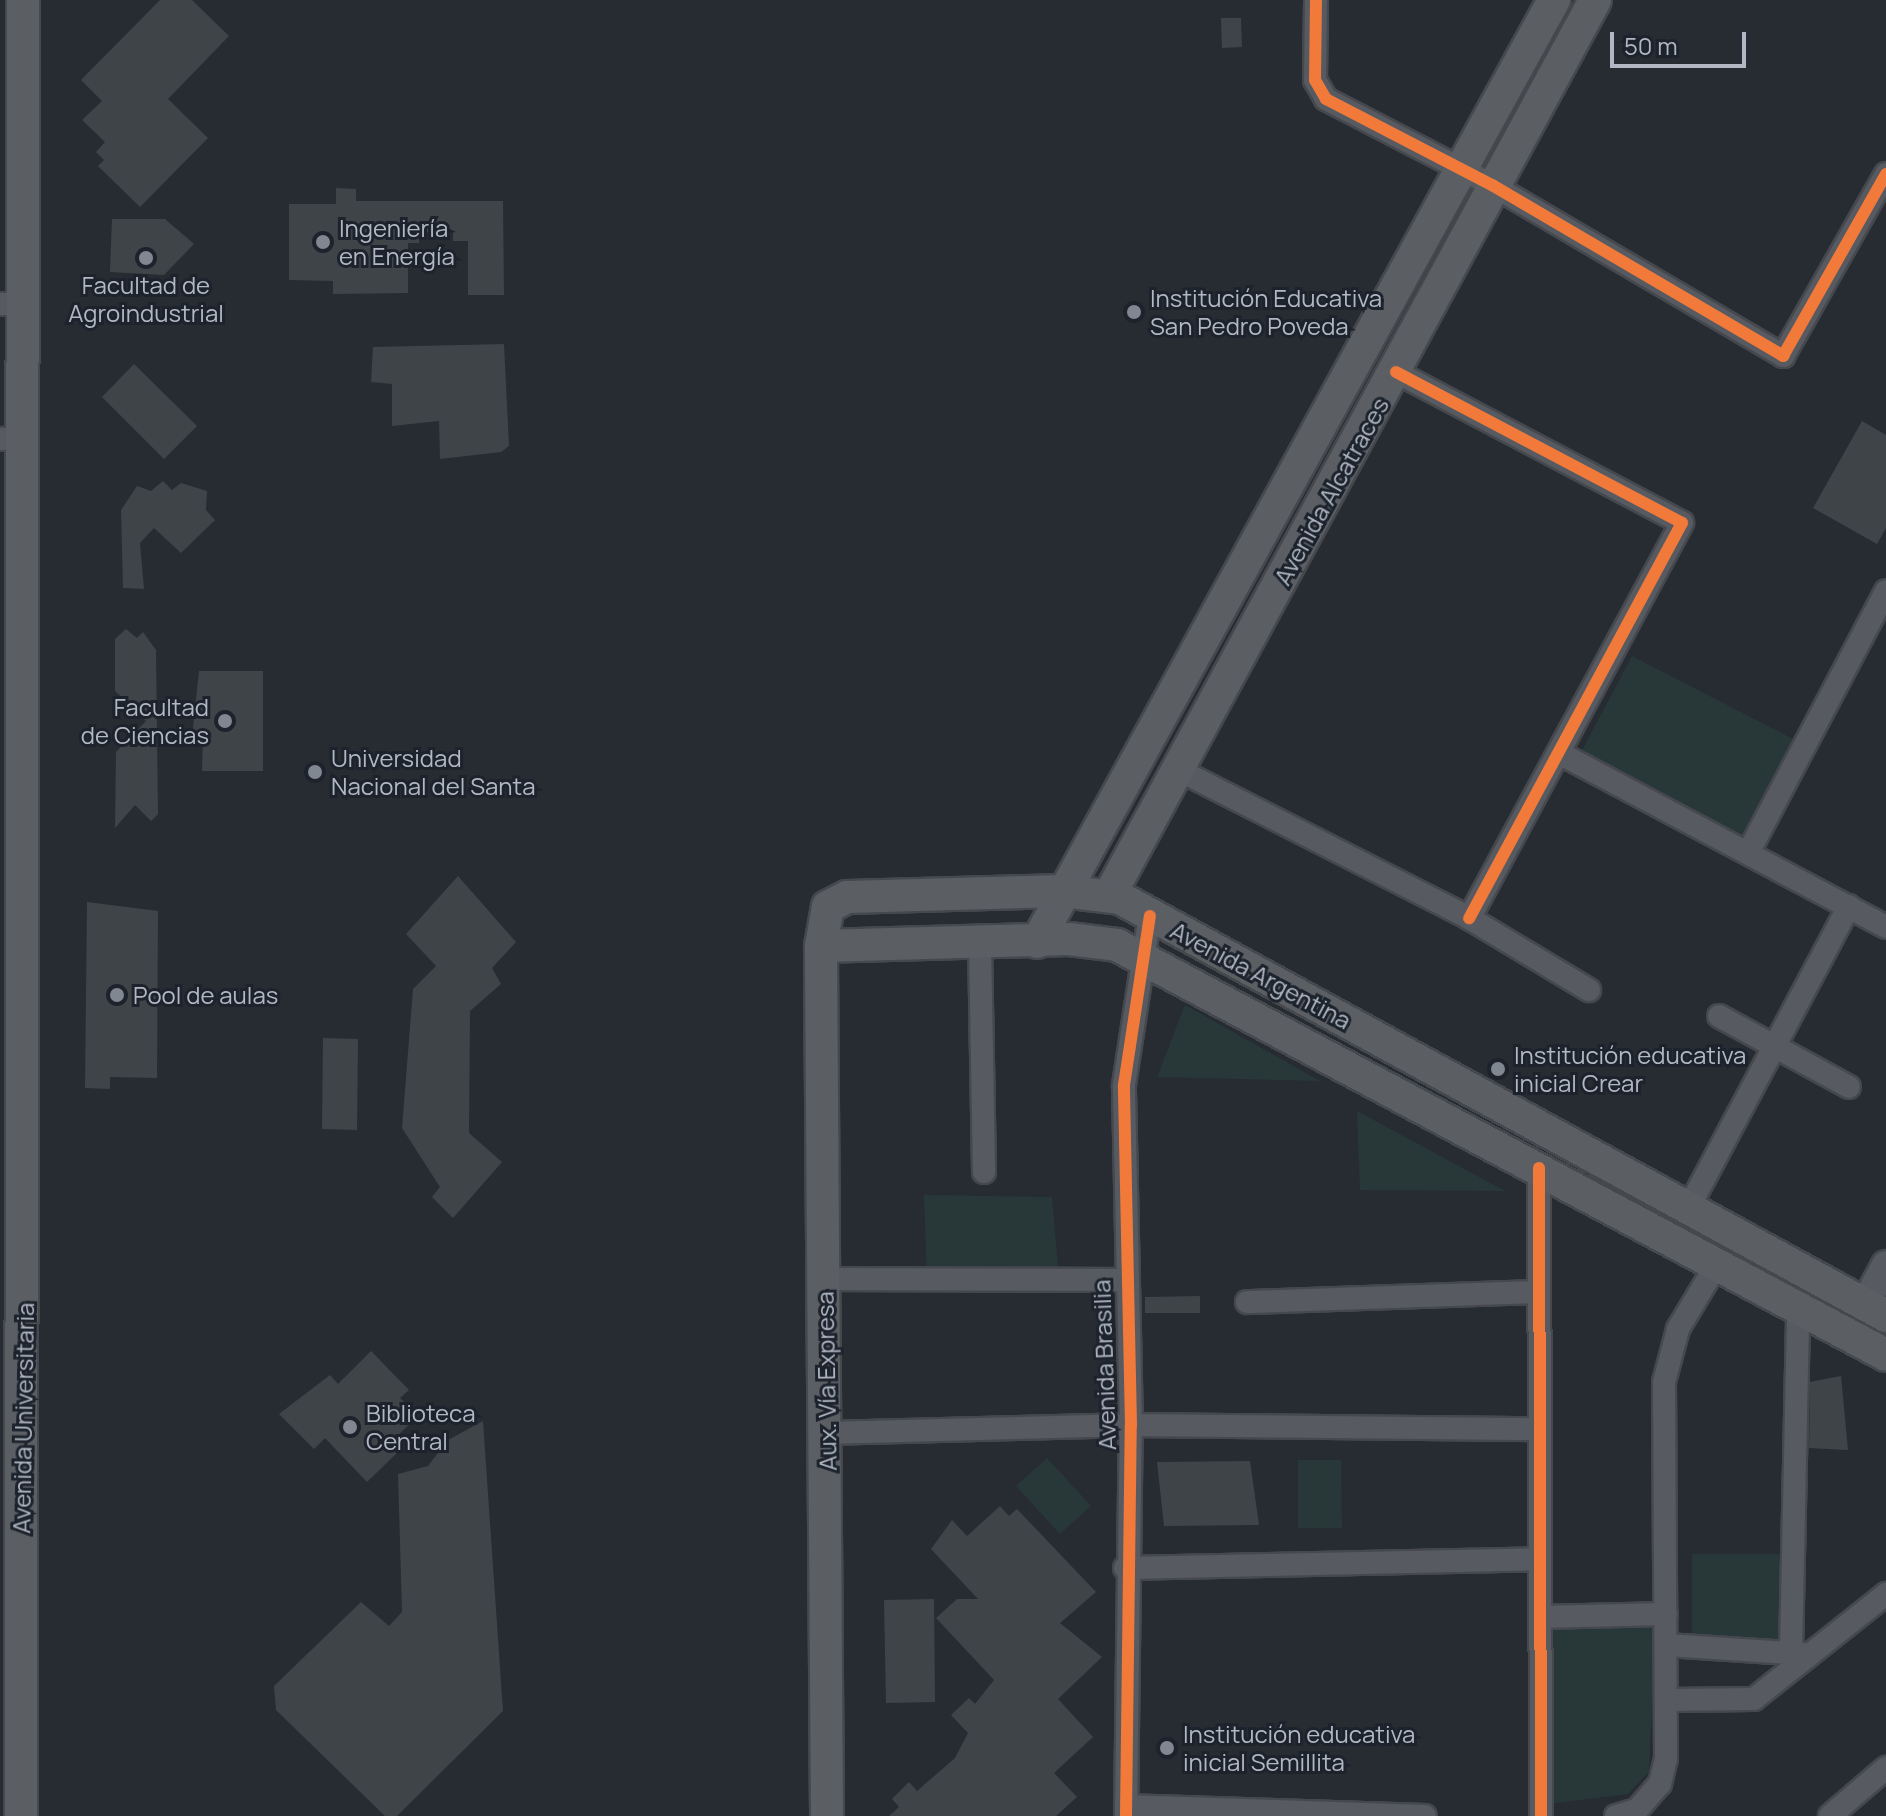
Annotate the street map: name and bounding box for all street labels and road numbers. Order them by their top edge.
street label: Avenida Alcatraces [1268,392,1394,590]
street label: Avenida Argentina [1166,915,1356,1035]
street label: Avenida Brasilia [1087,1279,1121,1451]
street label: Aux. Vía Expresa [810,1291,842,1471]
street label: Avenida Universitaria [7,1302,39,1534]

